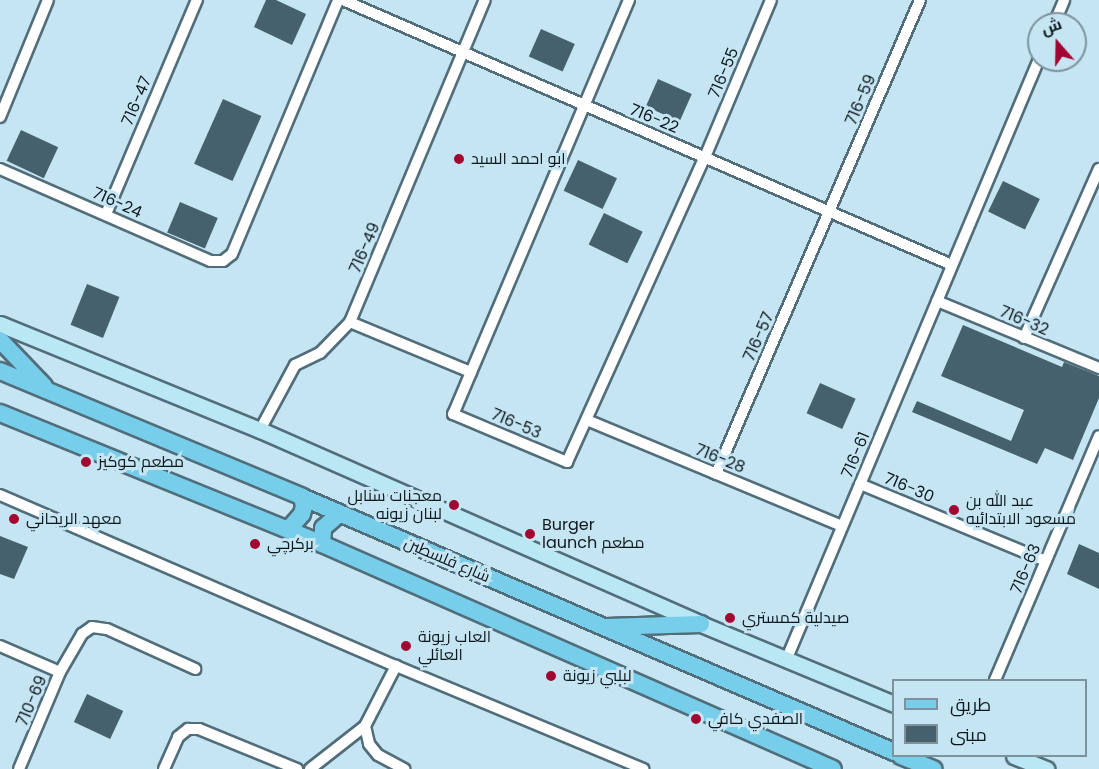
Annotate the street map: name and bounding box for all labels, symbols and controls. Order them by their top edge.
north arrow [1027,12,1087,72]
text: ش [1038,12,1065,41]
street label: 716-55 [705,45,743,101]
street label: 716-59 [842,72,880,128]
street label: 716-47 [118,73,156,129]
street label: 716-22 [627,100,681,138]
place label: ابو احمد السيد [471,149,566,169]
marker: ابو احمد السيد [452,152,466,166]
street label: 716-24 [89,184,145,222]
street label: 716-49 [346,220,384,276]
street label: 716-32 [997,302,1051,340]
street label: 716-57 [740,310,778,364]
street label: 716-53 [488,405,544,443]
street label: 716-61 [838,429,874,481]
street label: 716-28 [692,440,748,478]
place label: مطعم كوكيز [98,452,184,472]
marker: مطعم كوكيز [79,455,93,469]
street label: 716-30 [881,469,937,507]
place label: معجنات سنابل لبنان زيونه [347,486,442,524]
place label: عبد الله بن مسعود الابتدائيه [966,491,1076,529]
marker: معجنات سنابل لبنان زيونه [447,498,461,512]
marker: عبد الله بن مسعود الابتدائيه [947,503,961,517]
place label: معهد الريحاني [26,509,122,529]
marker: معهد الريحاني [7,512,21,526]
place label: Burger launch مطعم [542,515,644,553]
marker: Burger launch مطعم [523,527,537,541]
street label: شارع فلسطين [401,533,493,587]
place label: بركرچي [267,534,314,554]
marker: بركرچي [248,537,262,551]
street label: 716-63 [1007,541,1045,597]
place label: صيدلية كمستري [742,608,849,628]
marker: صيدلية كمستري [723,611,737,625]
place label: العاب زيونة العائلي [418,627,491,665]
marker: العاب زيونة العائلي [399,639,413,653]
place label: لبلبي زيونة [563,666,632,686]
marker: لبلبي زيونة [544,669,558,683]
street label: 710-69 [13,673,51,729]
legend [892,679,1087,757]
text: طريق [950,692,991,717]
place label: الصفدي كافي [708,709,803,729]
marker: الصفدي كافي [689,712,703,726]
text: مبنى [950,722,987,747]

